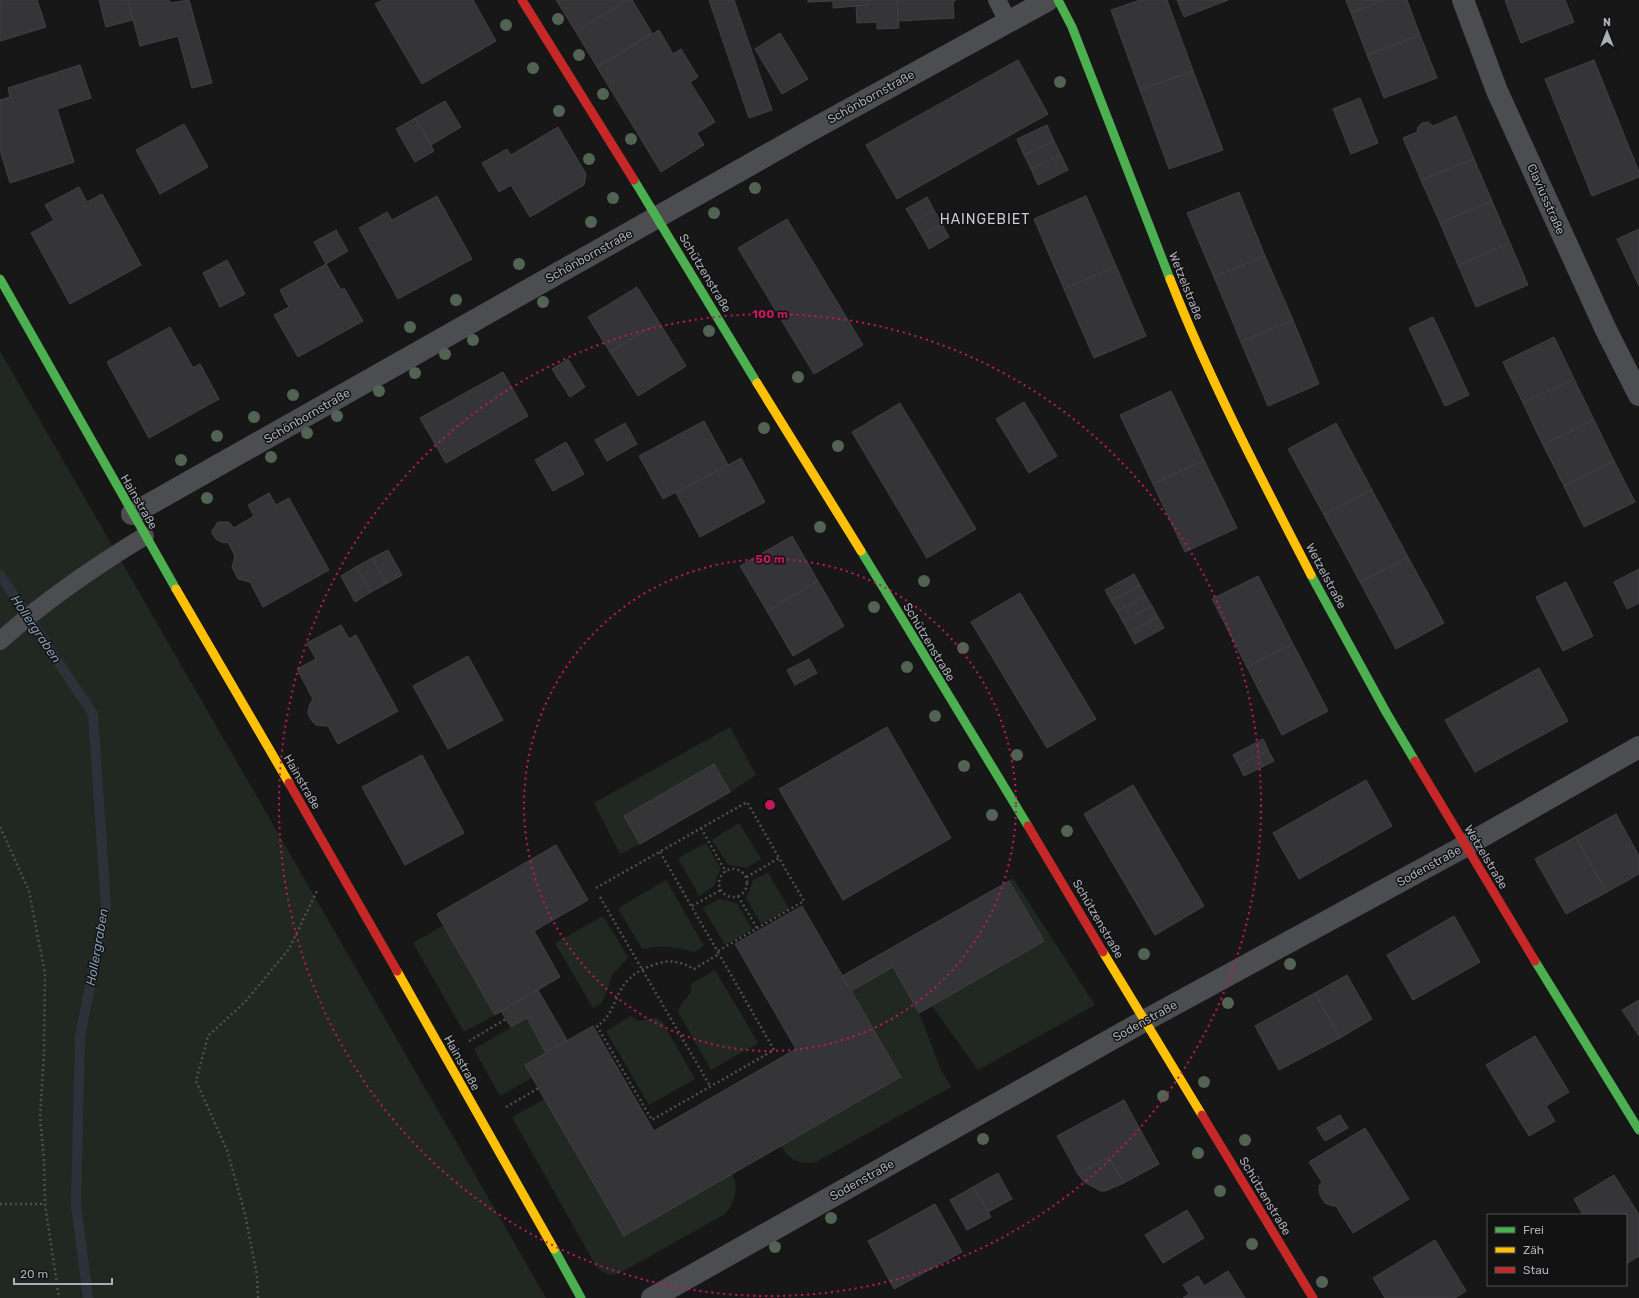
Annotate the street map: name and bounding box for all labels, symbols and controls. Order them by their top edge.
north arrow [1587,12,1627,52]
text: N [1603,16,1611,29]
street label: Schönbornstraße [825,67,917,127]
street label: Claviusstraße [1524,161,1568,237]
district label: HAINGEBIET [940,211,1030,228]
street label: Schönbornstraße [543,226,635,286]
street label: Schützenstraße [676,231,734,315]
street label: Wetzelstraße [1166,250,1206,322]
text: 100 m [752,307,788,321]
street label: Schönbornstraße [261,386,353,446]
street label: Hainstraße [118,472,160,532]
street label: Wetzelstraße [1303,541,1349,611]
text: 50 m [755,552,785,566]
water label: Hollergraben [7,592,64,666]
street label: Schützenstraße [900,600,958,684]
street label: Hainstraße [281,752,323,812]
centre of rings [763,798,777,812]
street label: Wetzelstraße [1461,822,1511,892]
street label: Sodenstraße [1394,842,1464,889]
street label: Schützenstraße [1070,877,1126,961]
water label: Hollergraben [83,907,112,987]
street label: Sodenstraße [1110,997,1180,1044]
street label: Hainstraße [441,1033,483,1093]
street label: Schützenstraße [1236,1154,1294,1238]
street label: Sodenstraße [827,1156,897,1203]
legend [1487,1214,1627,1286]
text: Frei [1523,1223,1544,1237]
text: Zäh [1523,1243,1544,1257]
scale bar [14,1260,112,1286]
text: Stau [1523,1263,1549,1277]
text: 20 m [20,1267,48,1281]

